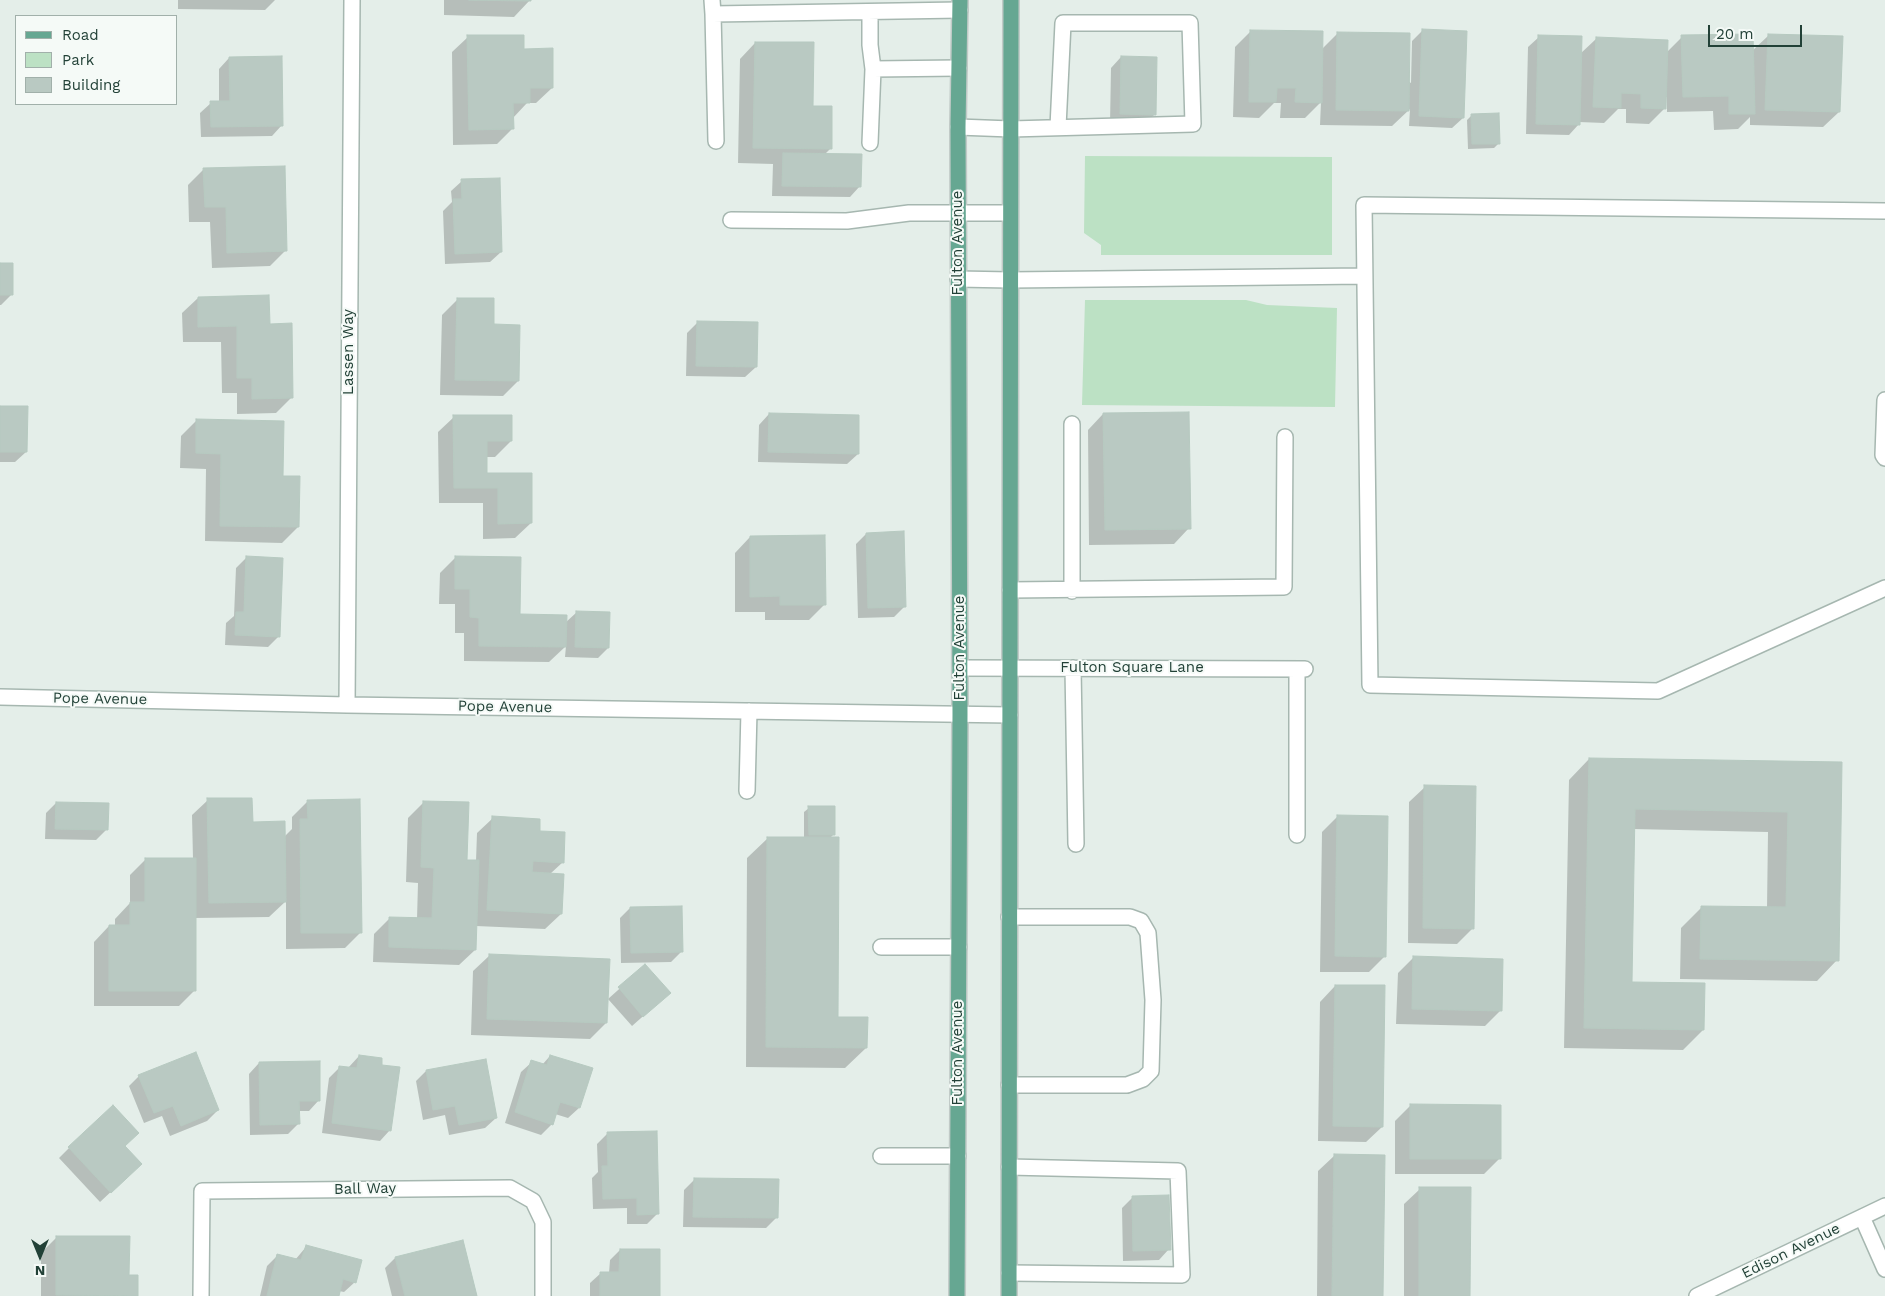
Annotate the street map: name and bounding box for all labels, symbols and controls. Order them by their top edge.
legend [15,15,178,105]
scale bar [1710,15,1804,47]
text: 20 m [1716,25,1754,43]
text: Road [62,26,99,44]
text: Park [62,51,94,69]
text: Building [62,76,120,94]
street label: Fulton Avenue [949,191,967,295]
street label: Lassen Way [340,309,358,395]
street label: Fulton Avenue [951,596,969,700]
street label: Fulton Square Lane [1060,659,1204,677]
street label: Pope Avenue [53,689,147,709]
street label: Pope Avenue [458,697,552,717]
street label: Fulton Avenue [949,1001,967,1105]
street label: Ball Way [334,1179,396,1199]
street label: Edison Avenue [1739,1219,1843,1283]
north arrow [15,1231,65,1281]
text: N [35,1263,45,1279]

